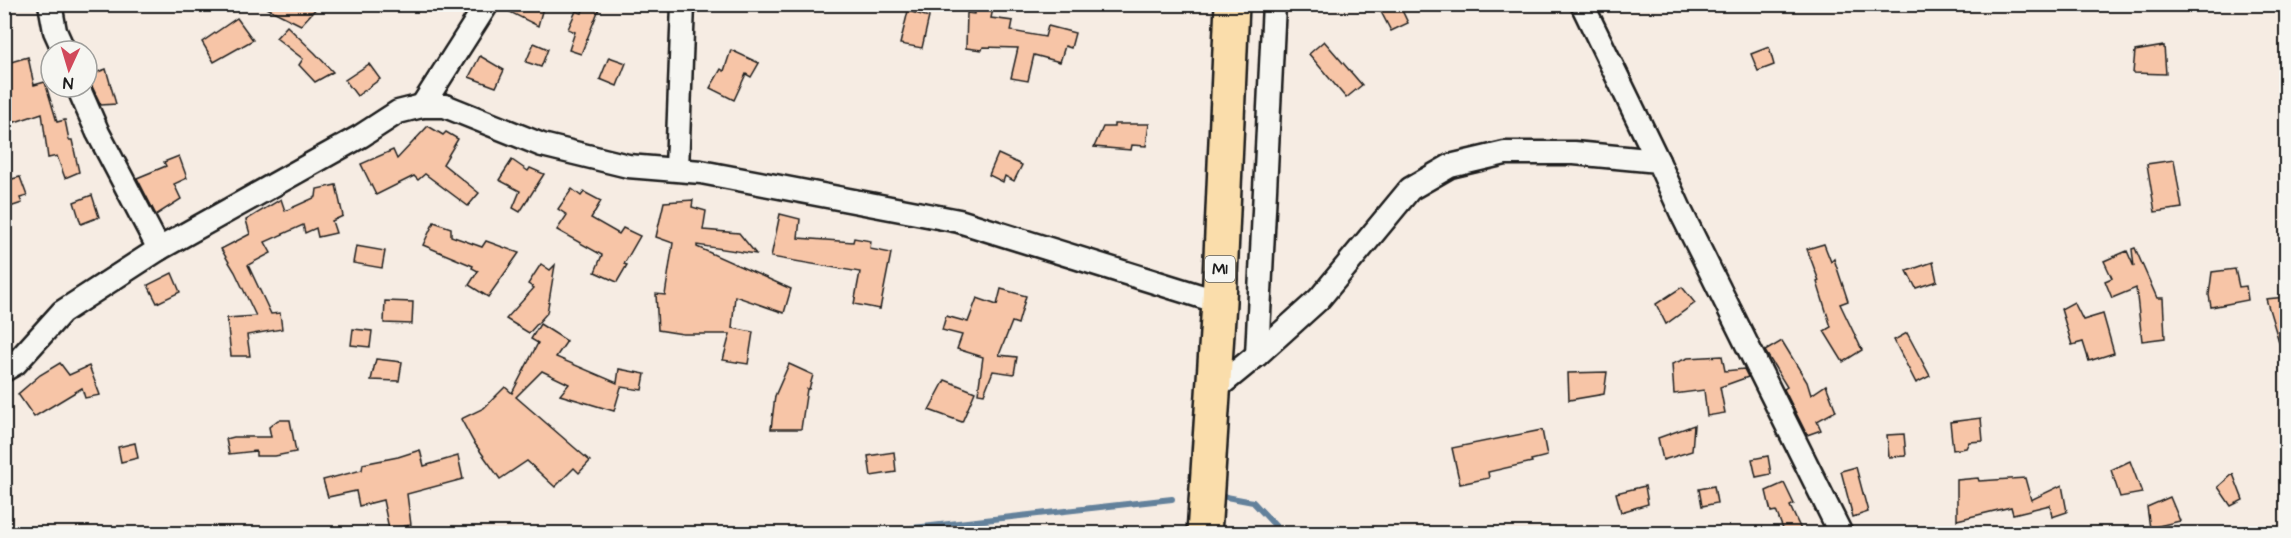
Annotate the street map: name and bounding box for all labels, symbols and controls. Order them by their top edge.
north arrow [39,39,99,99]
text: N [62,72,74,94]
road number: M1 [1205,256,1235,282]

